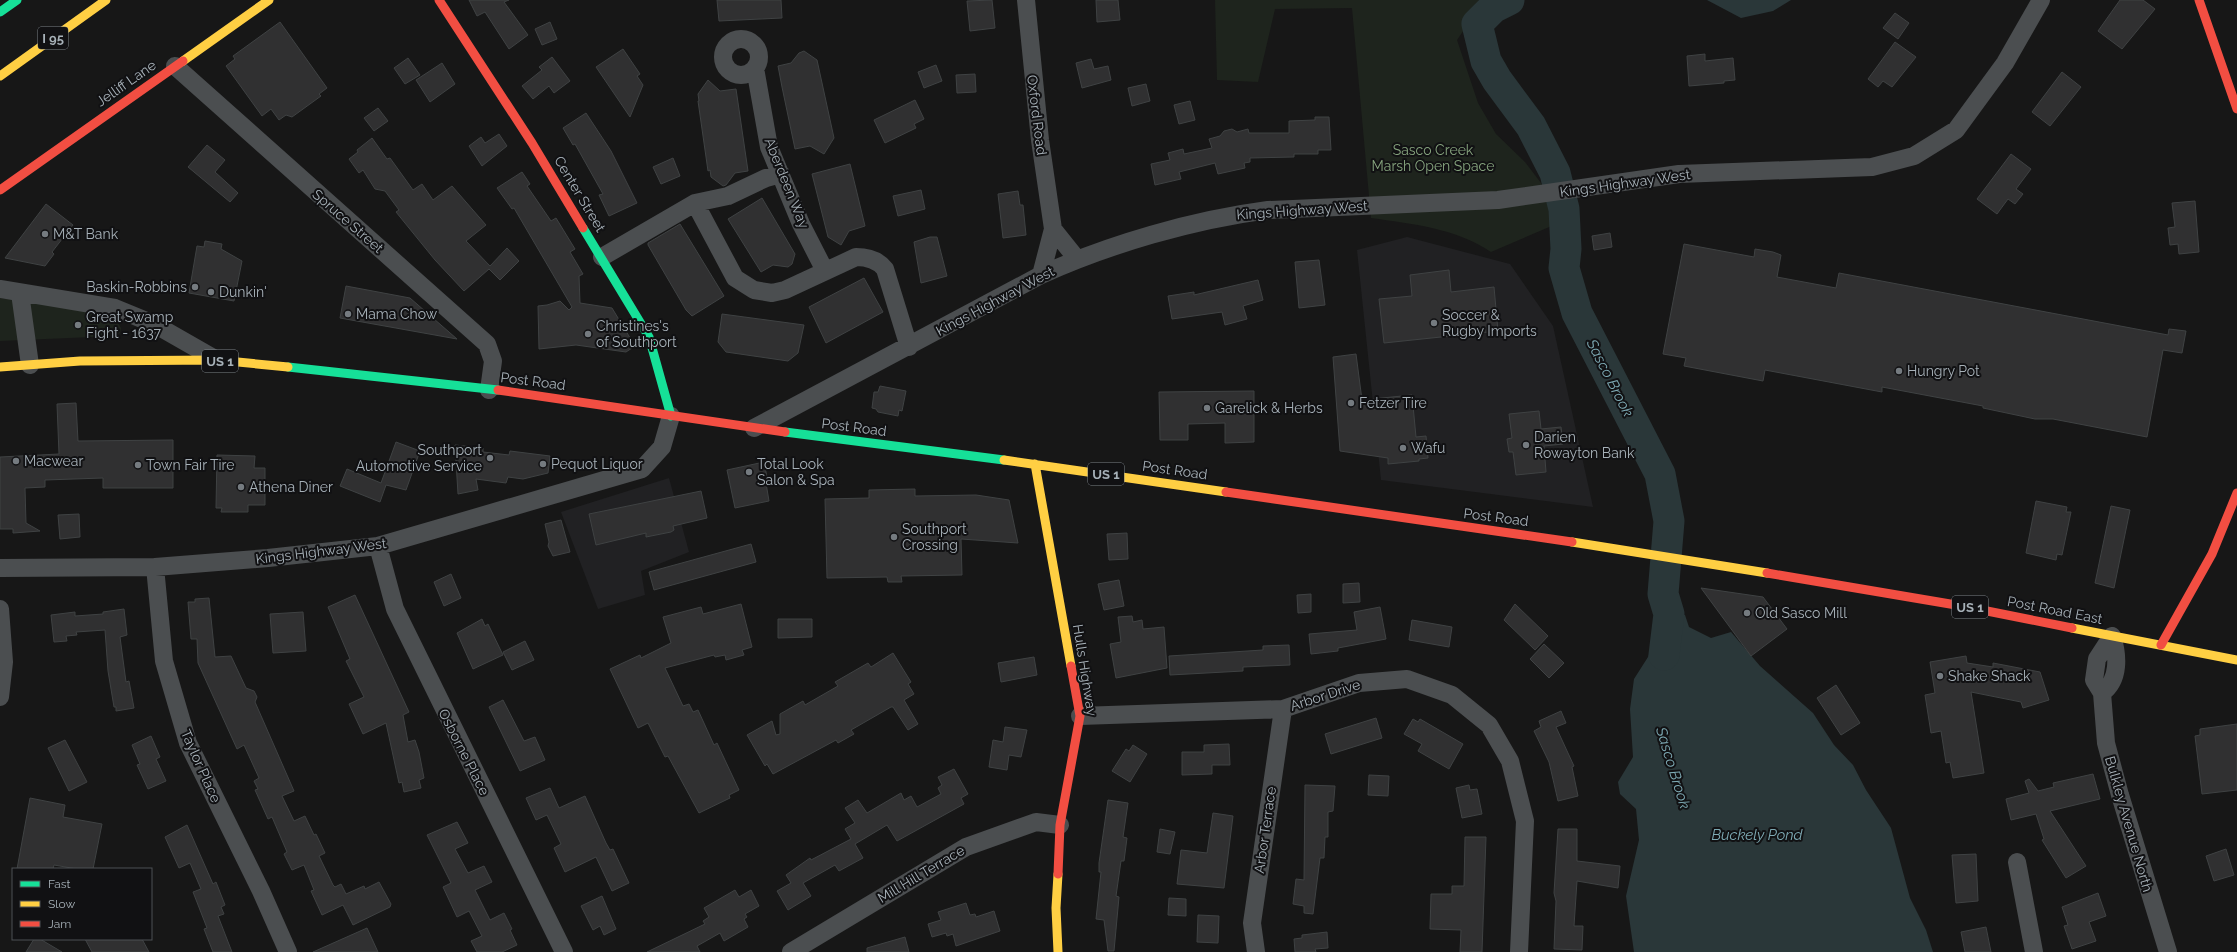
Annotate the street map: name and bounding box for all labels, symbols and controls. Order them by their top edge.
road number: I 95 [38,27,68,49]
street label: Jelliff Lane [93,57,159,109]
street label: Oxford Road [1024,74,1050,156]
street label: Aberdeen Way [762,135,813,231]
park label: Sasco Creek Marsh Open Space [1372,142,1494,174]
street label: Center Street [551,153,609,235]
street label: Kings Highway West [1559,166,1692,200]
street label: Spruce Street [309,186,387,256]
street label: Kings Highway West [1236,197,1368,223]
place label: M&T Bank [53,226,119,242]
marker: M&T Bank [40,229,50,239]
street label: Kings Highway West [933,263,1057,339]
place label: Baskin-Robbins [86,279,187,295]
marker: Baskin-Robbins [190,282,200,292]
place label: Dunkin' [219,284,267,300]
marker: Dunkin' [206,287,216,297]
place label: Mama Chow [356,306,438,322]
place label: Soccer & Rugby Imports [1442,307,1537,339]
place label: Great Swamp Fight - 1637 [86,309,174,341]
marker: Mama Chow [343,309,353,319]
place label: Christines's of Southport [596,318,677,350]
marker: Soccer & Rugby Imports [1429,318,1439,328]
marker: Great Swamp Fight - 1637 [73,320,83,330]
marker: Christines's of Southport [583,329,593,339]
water label: Sasco Brook [1582,335,1637,420]
road number: US 1 [202,350,238,372]
place label: Hungry Pot [1907,363,1980,379]
marker: Hungry Pot [1894,366,1904,376]
street label: Post Road [500,369,566,393]
place label: Fetzer Tire [1359,395,1427,411]
marker: Fetzer Tire [1346,398,1356,408]
place label: Garelick & Herbs [1215,400,1323,416]
marker: Garelick & Herbs [1202,403,1212,413]
street label: Post Road [821,415,887,439]
place label: Darien Rowayton Bank [1534,429,1635,461]
place label: Wafu [1411,440,1445,456]
marker: Darien Rowayton Bank [1521,440,1531,450]
place label: Southport Automotive Service [356,442,482,474]
marker: Wafu [1398,443,1408,453]
place label: Macwear [24,453,83,469]
marker: Southport Automotive Service [485,453,495,463]
marker: Macwear [11,456,21,466]
place label: Pequot Liquor [551,456,643,472]
place label: Total Look Salon & Spa [757,456,835,488]
place label: Town Fair Tire [146,457,234,473]
street label: Post Road [1141,458,1209,482]
marker: Pequot Liquor [538,459,548,469]
marker: Town Fair Tire [133,460,143,470]
road number: US 1 [1088,463,1124,485]
marker: Total Look Salon & Spa [744,467,754,477]
place label: Athena Diner [249,479,333,495]
marker: Athena Diner [236,482,246,492]
street label: Post Road [1463,505,1529,529]
place label: Southport Crossing [902,521,967,553]
marker: Southport Crossing [889,532,899,542]
street label: Kings Highway West [255,535,388,567]
street label: Post Road East [2006,593,2104,627]
road number: US 1 [1952,596,1988,618]
place label: Old Sasco Mill [1755,605,1847,621]
marker: Old Sasco Mill [1742,608,1752,618]
street label: Hulls Highway [1070,623,1100,717]
place label: Shake Shack [1948,668,2031,684]
marker: Shake Shack [1935,671,1945,681]
street label: Arbor Drive [1288,676,1362,714]
street label: Osborne Place [435,706,493,798]
water label: Sasco Brook [1652,724,1694,811]
street label: Taylor Place [178,727,224,805]
street label: Bulkley Avenue North [2102,754,2156,894]
street label: Arbor Terrace [1251,786,1279,874]
water label: Buckely Pond [1711,826,1804,844]
street label: Mill Hill Terrace [875,842,967,906]
legend [12,868,152,940]
text: Fast [48,877,71,891]
text: Slow [48,897,75,911]
text: Jam [48,917,71,931]

